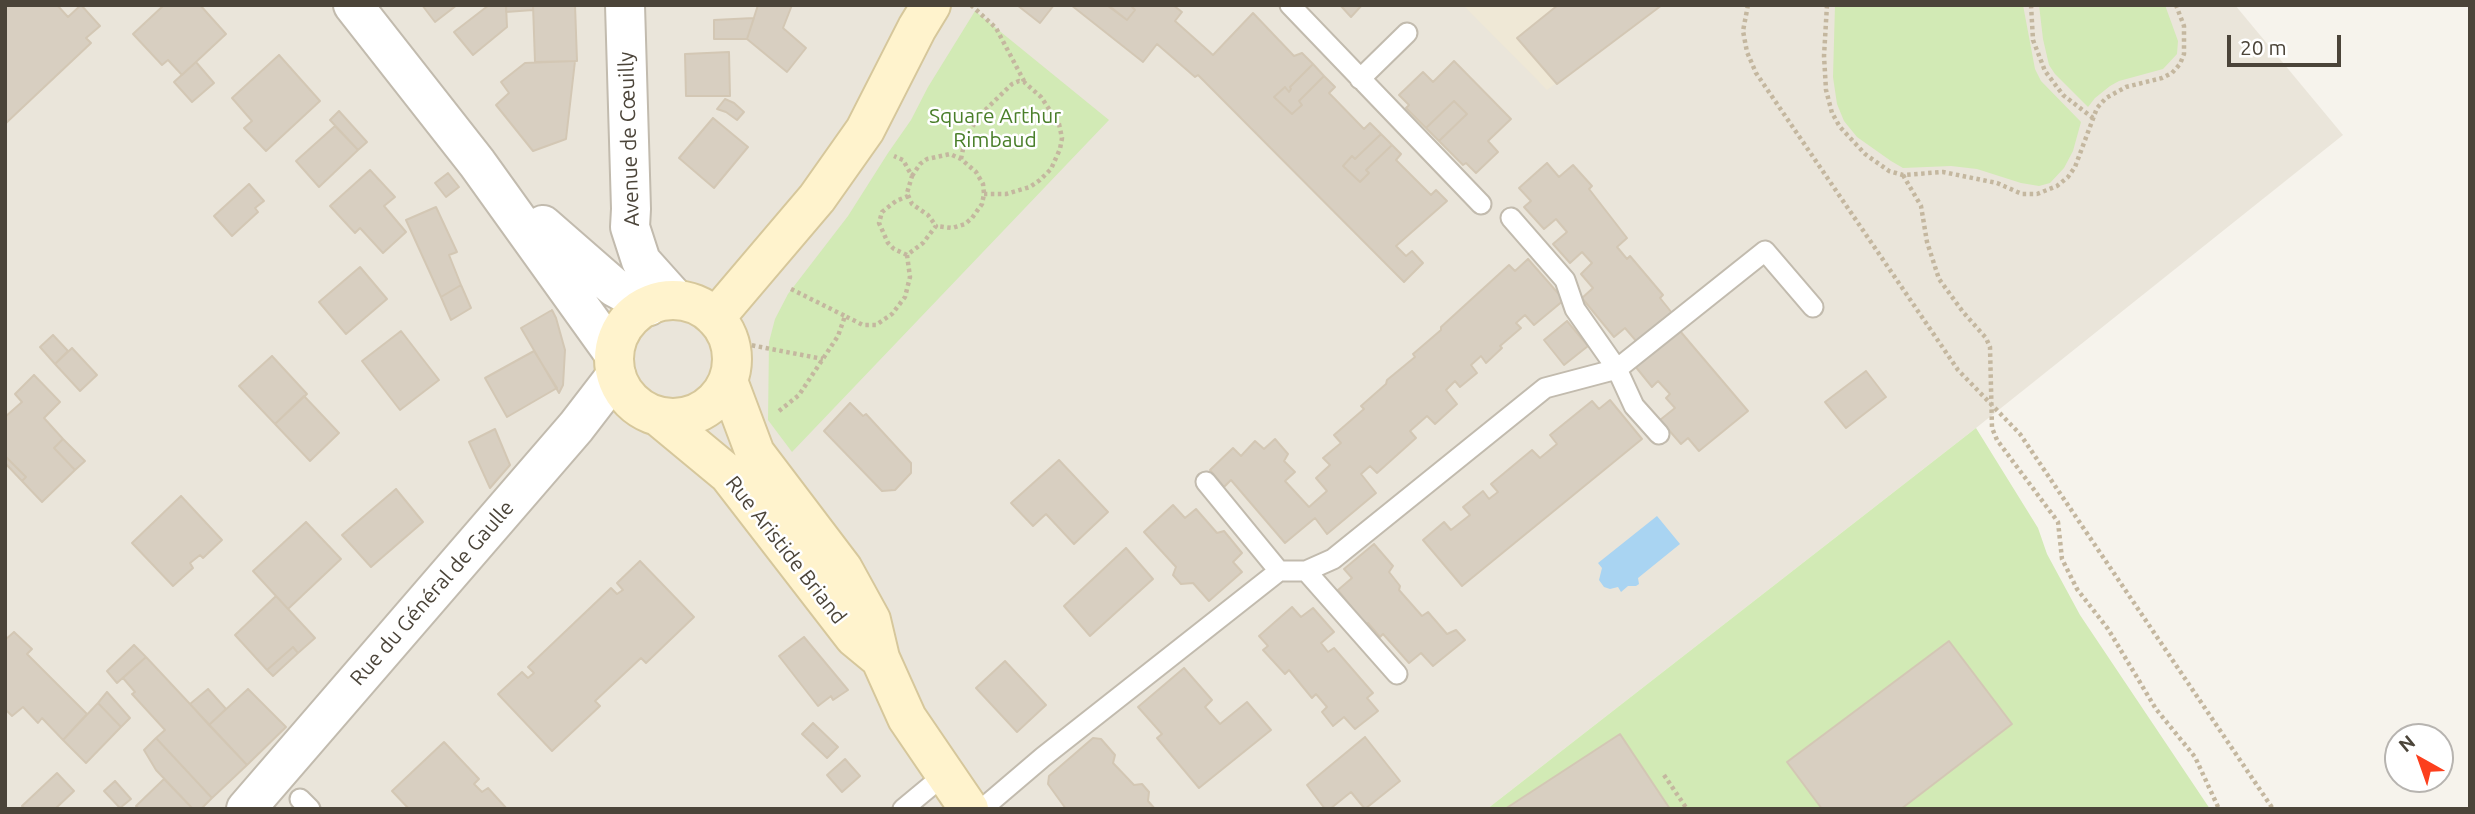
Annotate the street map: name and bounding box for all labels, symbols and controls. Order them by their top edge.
scale bar [2230,21,2344,65]
text: 20 m [2240,35,2287,59]
street label: Avenue de Cœuilly [613,51,645,227]
park label: Square Arthur Rimbaud [929,103,1061,153]
street label: Rue Aristide Briand [720,471,852,629]
street label: Rue du Général de Gaulle [345,495,519,691]
north arrow [2384,723,2454,793]
text: N [2394,730,2419,756]

